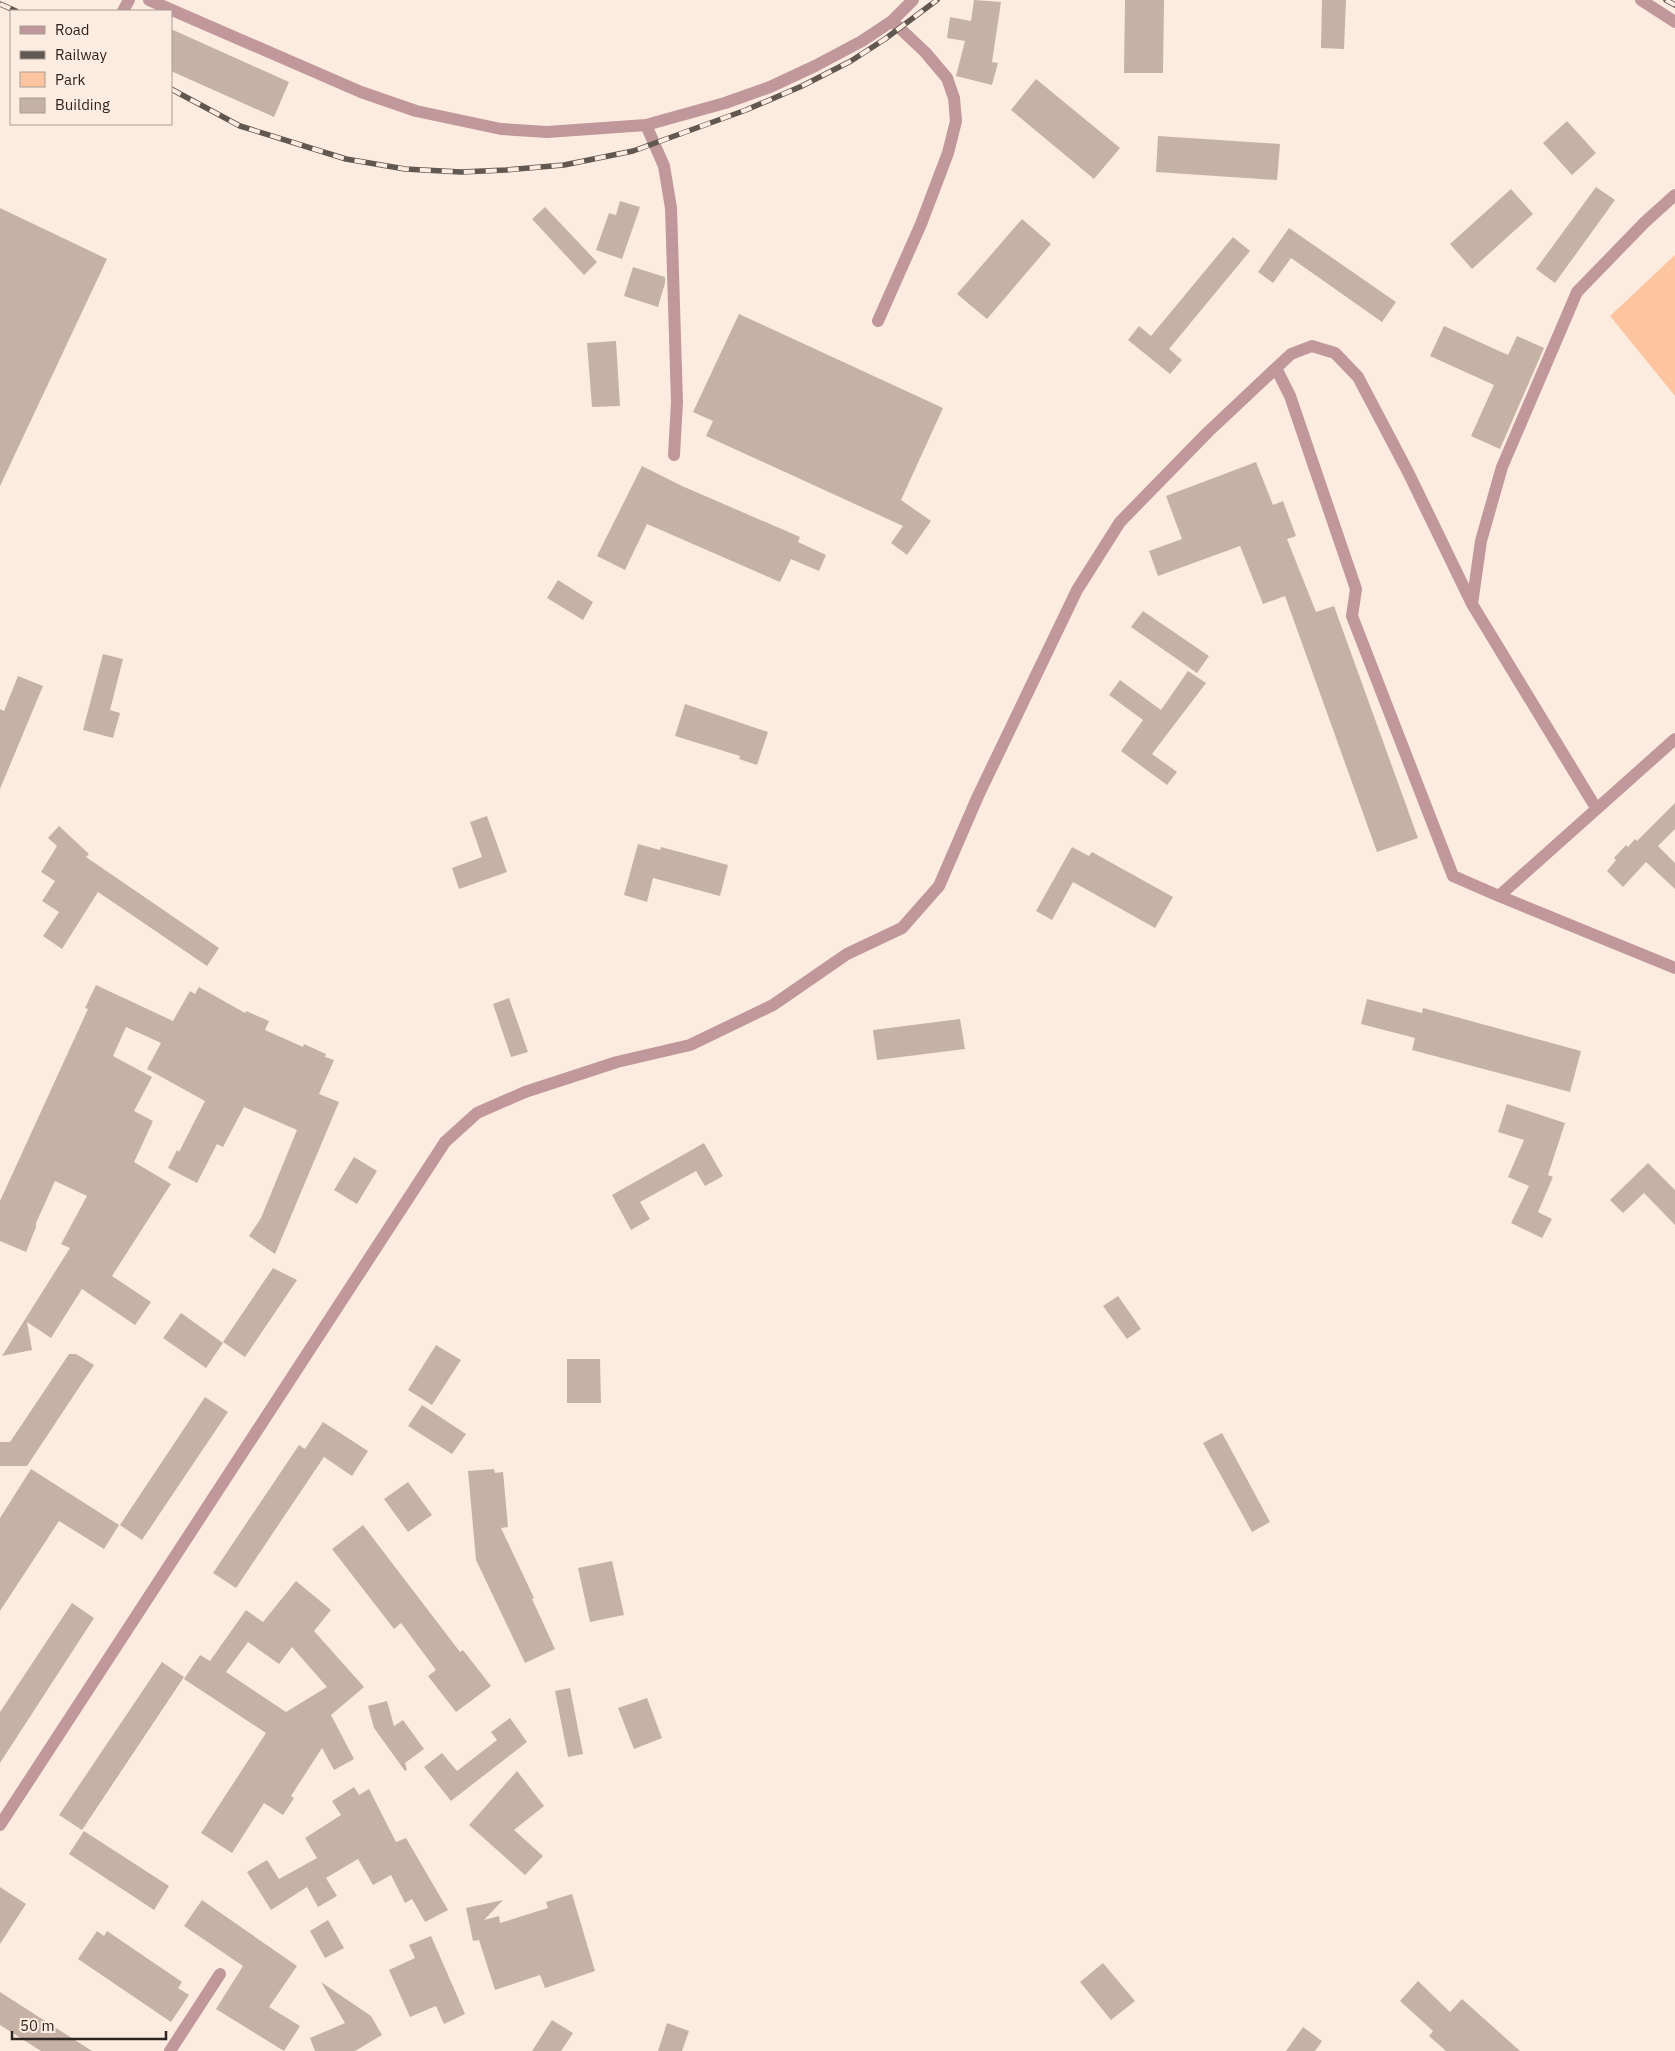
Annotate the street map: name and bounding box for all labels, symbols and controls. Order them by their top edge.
legend [10,10,172,125]
text: Road [55,20,90,39]
text: Railway [55,45,108,64]
text: Park [55,70,85,89]
text: Building [55,95,110,114]
scale bar [12,2008,166,2040]
text: 50 m [20,2016,55,2035]

